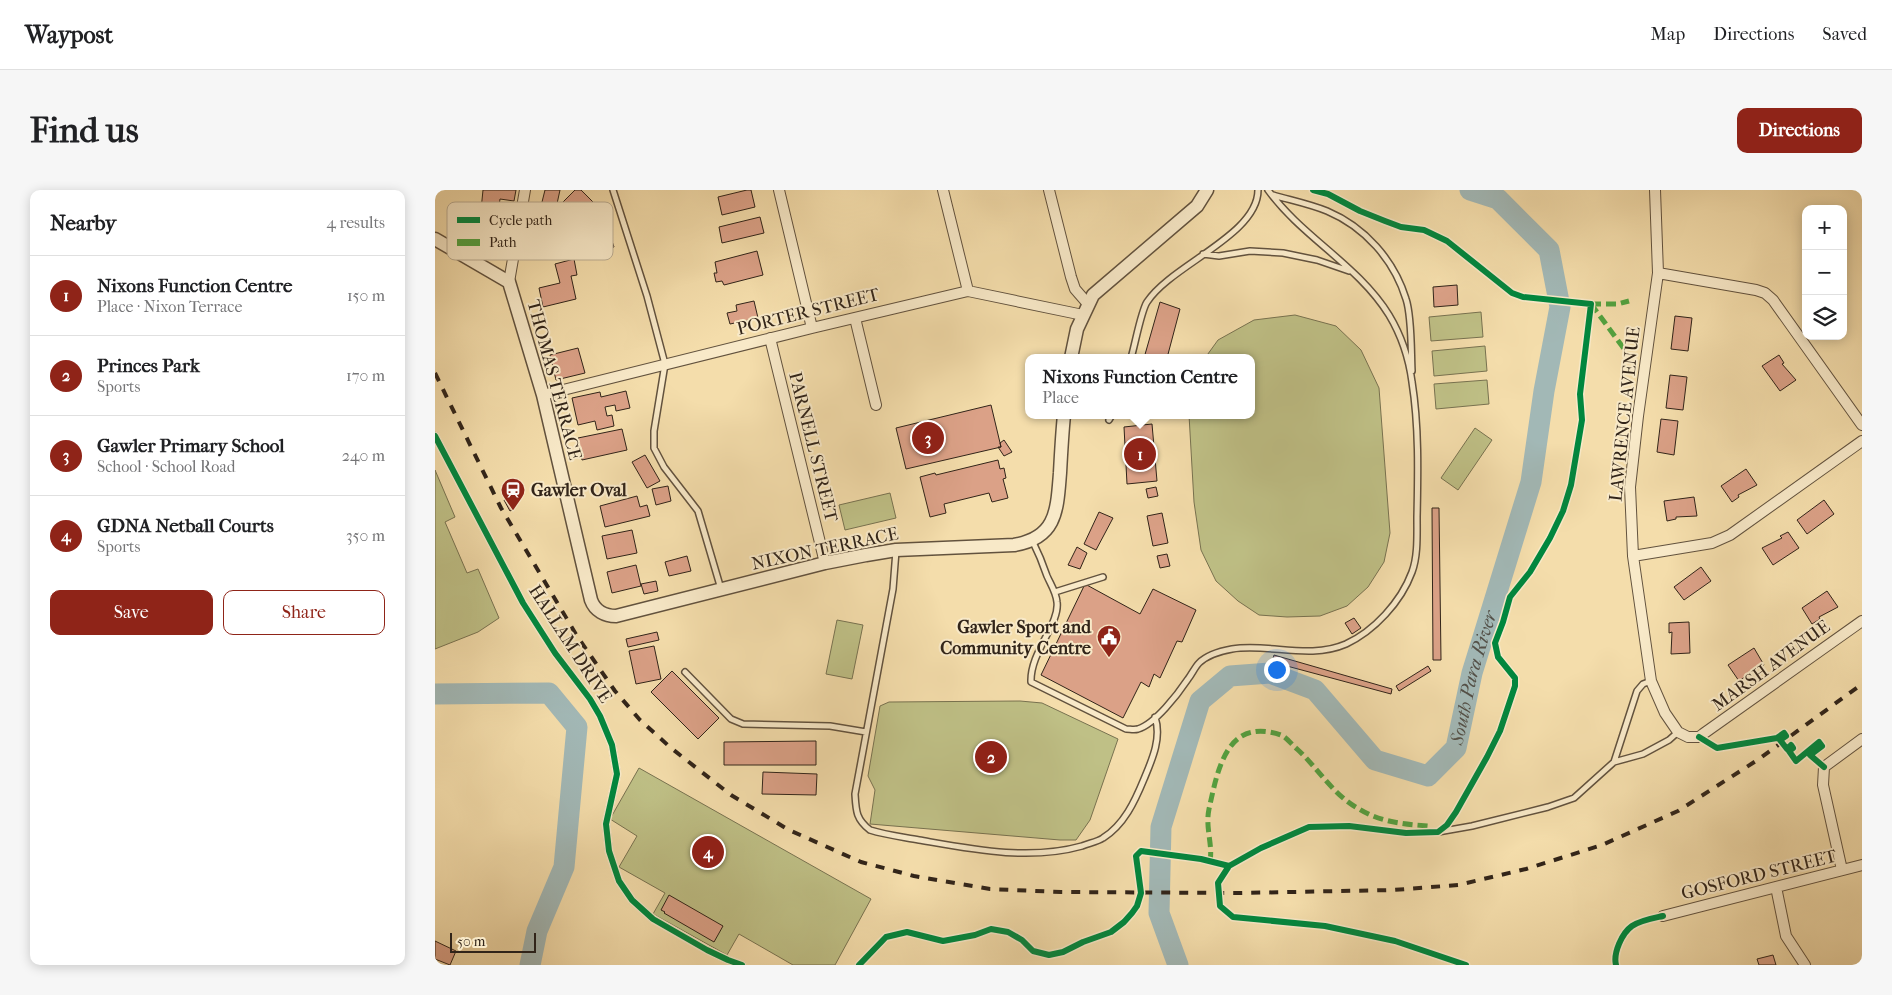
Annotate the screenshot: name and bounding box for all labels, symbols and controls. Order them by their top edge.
text: Waypost [25,21,113,49]
text: Map [1651,24,1685,45]
text: Directions [1713,24,1794,45]
text: Saved [1822,24,1867,45]
button: Directions [1737,108,1862,153]
text: Find us [30,110,139,151]
legend [447,202,613,260]
map controls [1802,205,1847,340]
button: + [1802,205,1847,250]
text: Nearby [50,211,116,235]
text: Cycle path [489,212,553,229]
text: 4 results [327,213,385,232]
text: Path [489,234,517,251]
button: − [1802,250,1847,295]
text: Nixons Function Centre [97,275,292,297]
street label: PORTER STREET [735,284,882,340]
text: 1 [63,286,69,305]
text: 150 m [347,286,385,305]
button: layers [1802,295,1847,340]
text: Place · Nixon Terrace [97,297,242,316]
street label: THOMAS TERRACE [522,298,586,462]
street label: LAWRENCE AVENUE [1605,326,1645,502]
popup [1025,354,1255,419]
text: Princes Park [97,355,200,377]
text: 2 [62,366,70,385]
text: 170 m [346,366,385,385]
text: Nixons Function Centre [1042,366,1238,388]
street label: PARNELL STREET [784,370,842,525]
text: Sports [97,377,140,396]
text: Place [1042,388,1079,407]
pin: 3 [912,419,944,457]
text: Gawler Primary School [97,435,285,457]
pin: 1 [1124,435,1156,473]
text: 3 [63,446,69,465]
text: 240 m [342,446,385,465]
text: School · School Road [97,457,236,476]
station icon: Gawler Oval [500,477,526,511]
place label: Gawler Oval [531,480,628,501]
text: GDNA Netball Courts [97,515,274,537]
street label: NIXON TERRACE [750,523,900,575]
text: 4 [61,526,71,545]
text: 350 m [346,526,385,545]
text: Sports [97,537,140,556]
street label: HALLAM DRIVE [524,581,616,707]
button: Save [50,590,213,635]
button: Share [223,590,385,635]
water label: South Para River [1446,607,1502,748]
street label: MARSH AVENUE [1708,616,1834,716]
place label: Gawler Sport and Community Centre [940,617,1092,659]
public building icon: Gawler Sport and Community Centre [1096,624,1122,658]
your location [1264,657,1290,683]
pin: 2 [975,738,1007,776]
pin: 4 [692,833,724,871]
street label: GOSFORD STREET [1679,845,1840,904]
scale bar [450,930,536,953]
text: 50 m [457,933,485,950]

